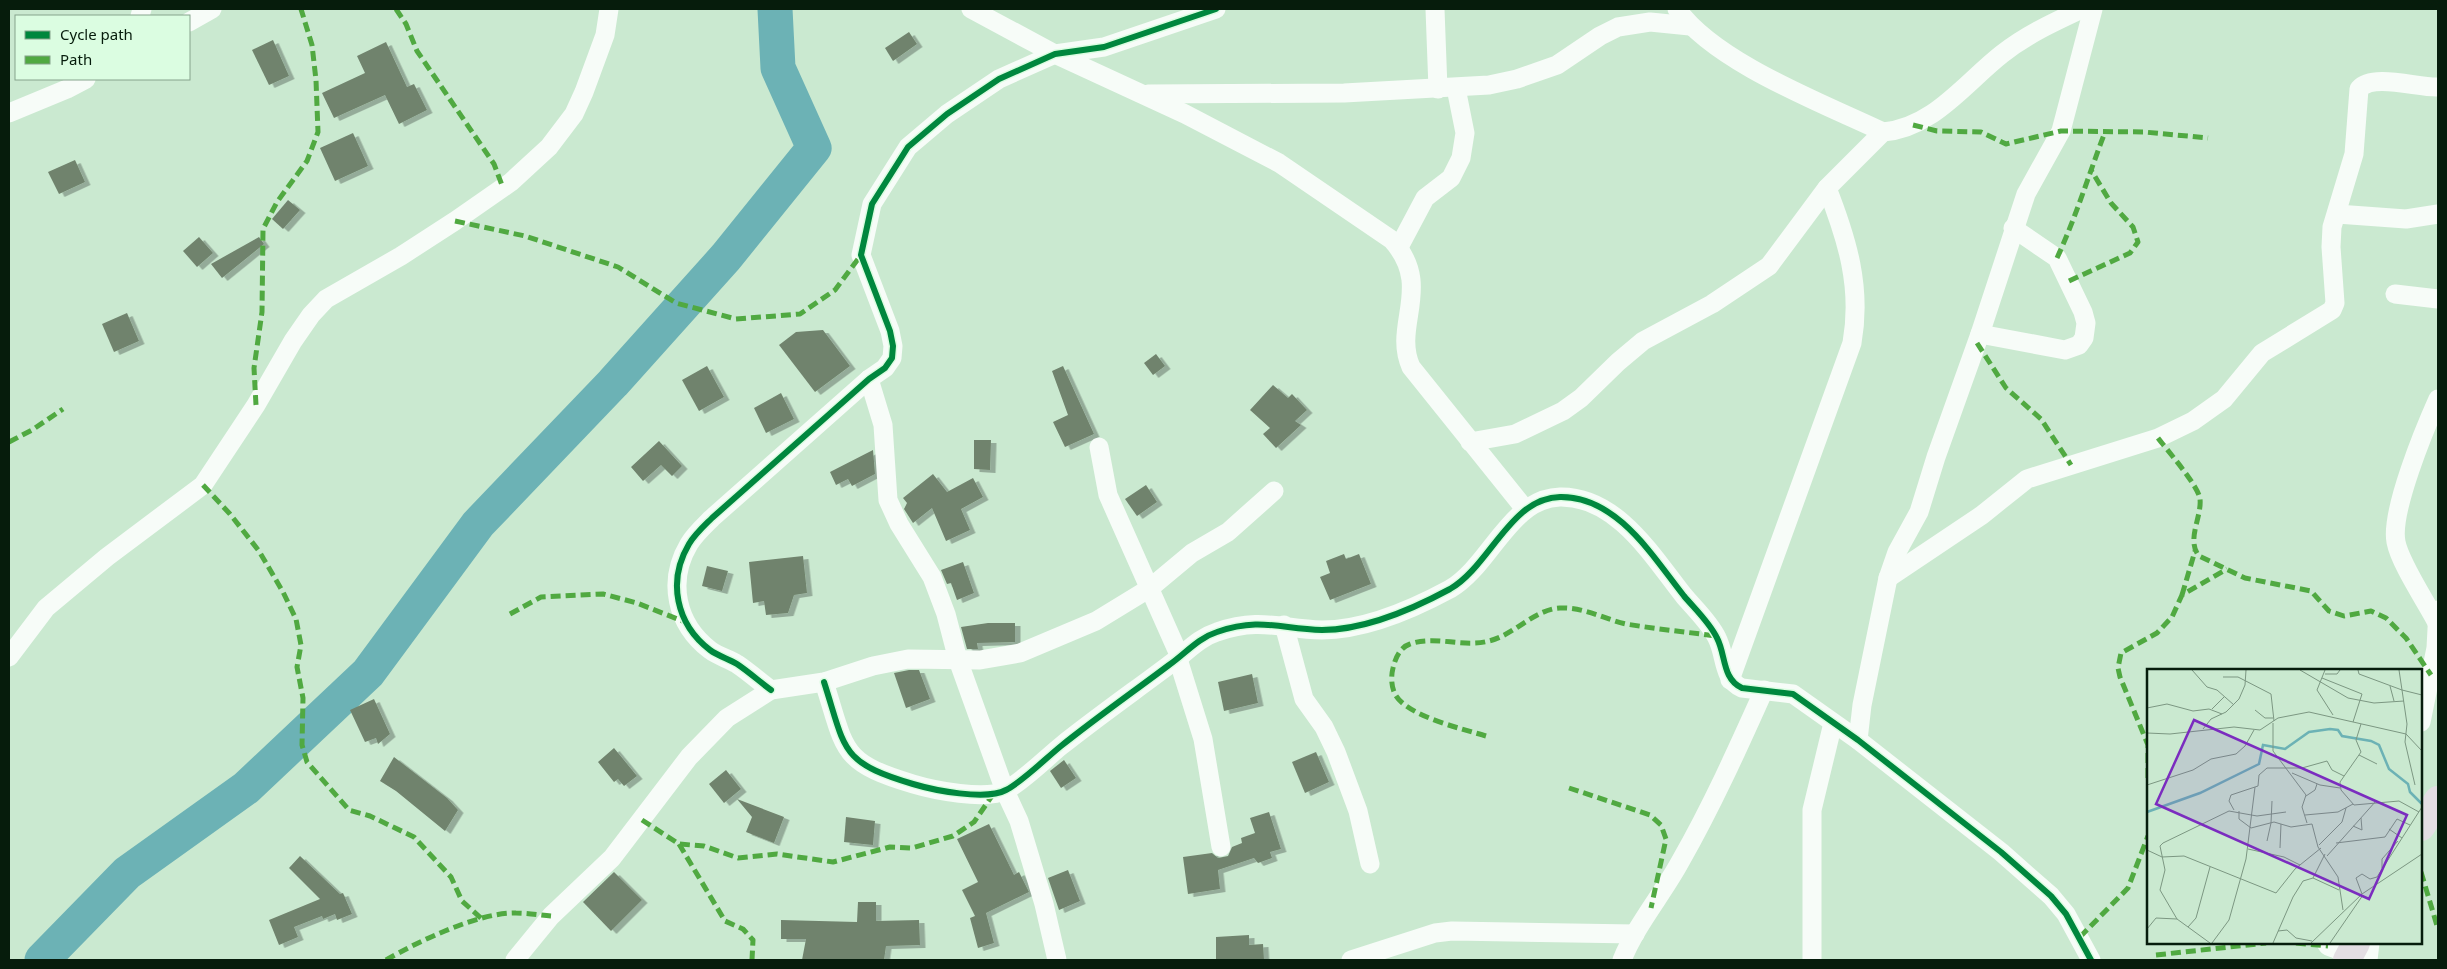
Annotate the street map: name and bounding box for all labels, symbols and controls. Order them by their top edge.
legend [15,15,190,80]
text: Cycle path [60,24,133,44]
text: Path [60,49,92,69]
inset map [2147,669,2422,944]

